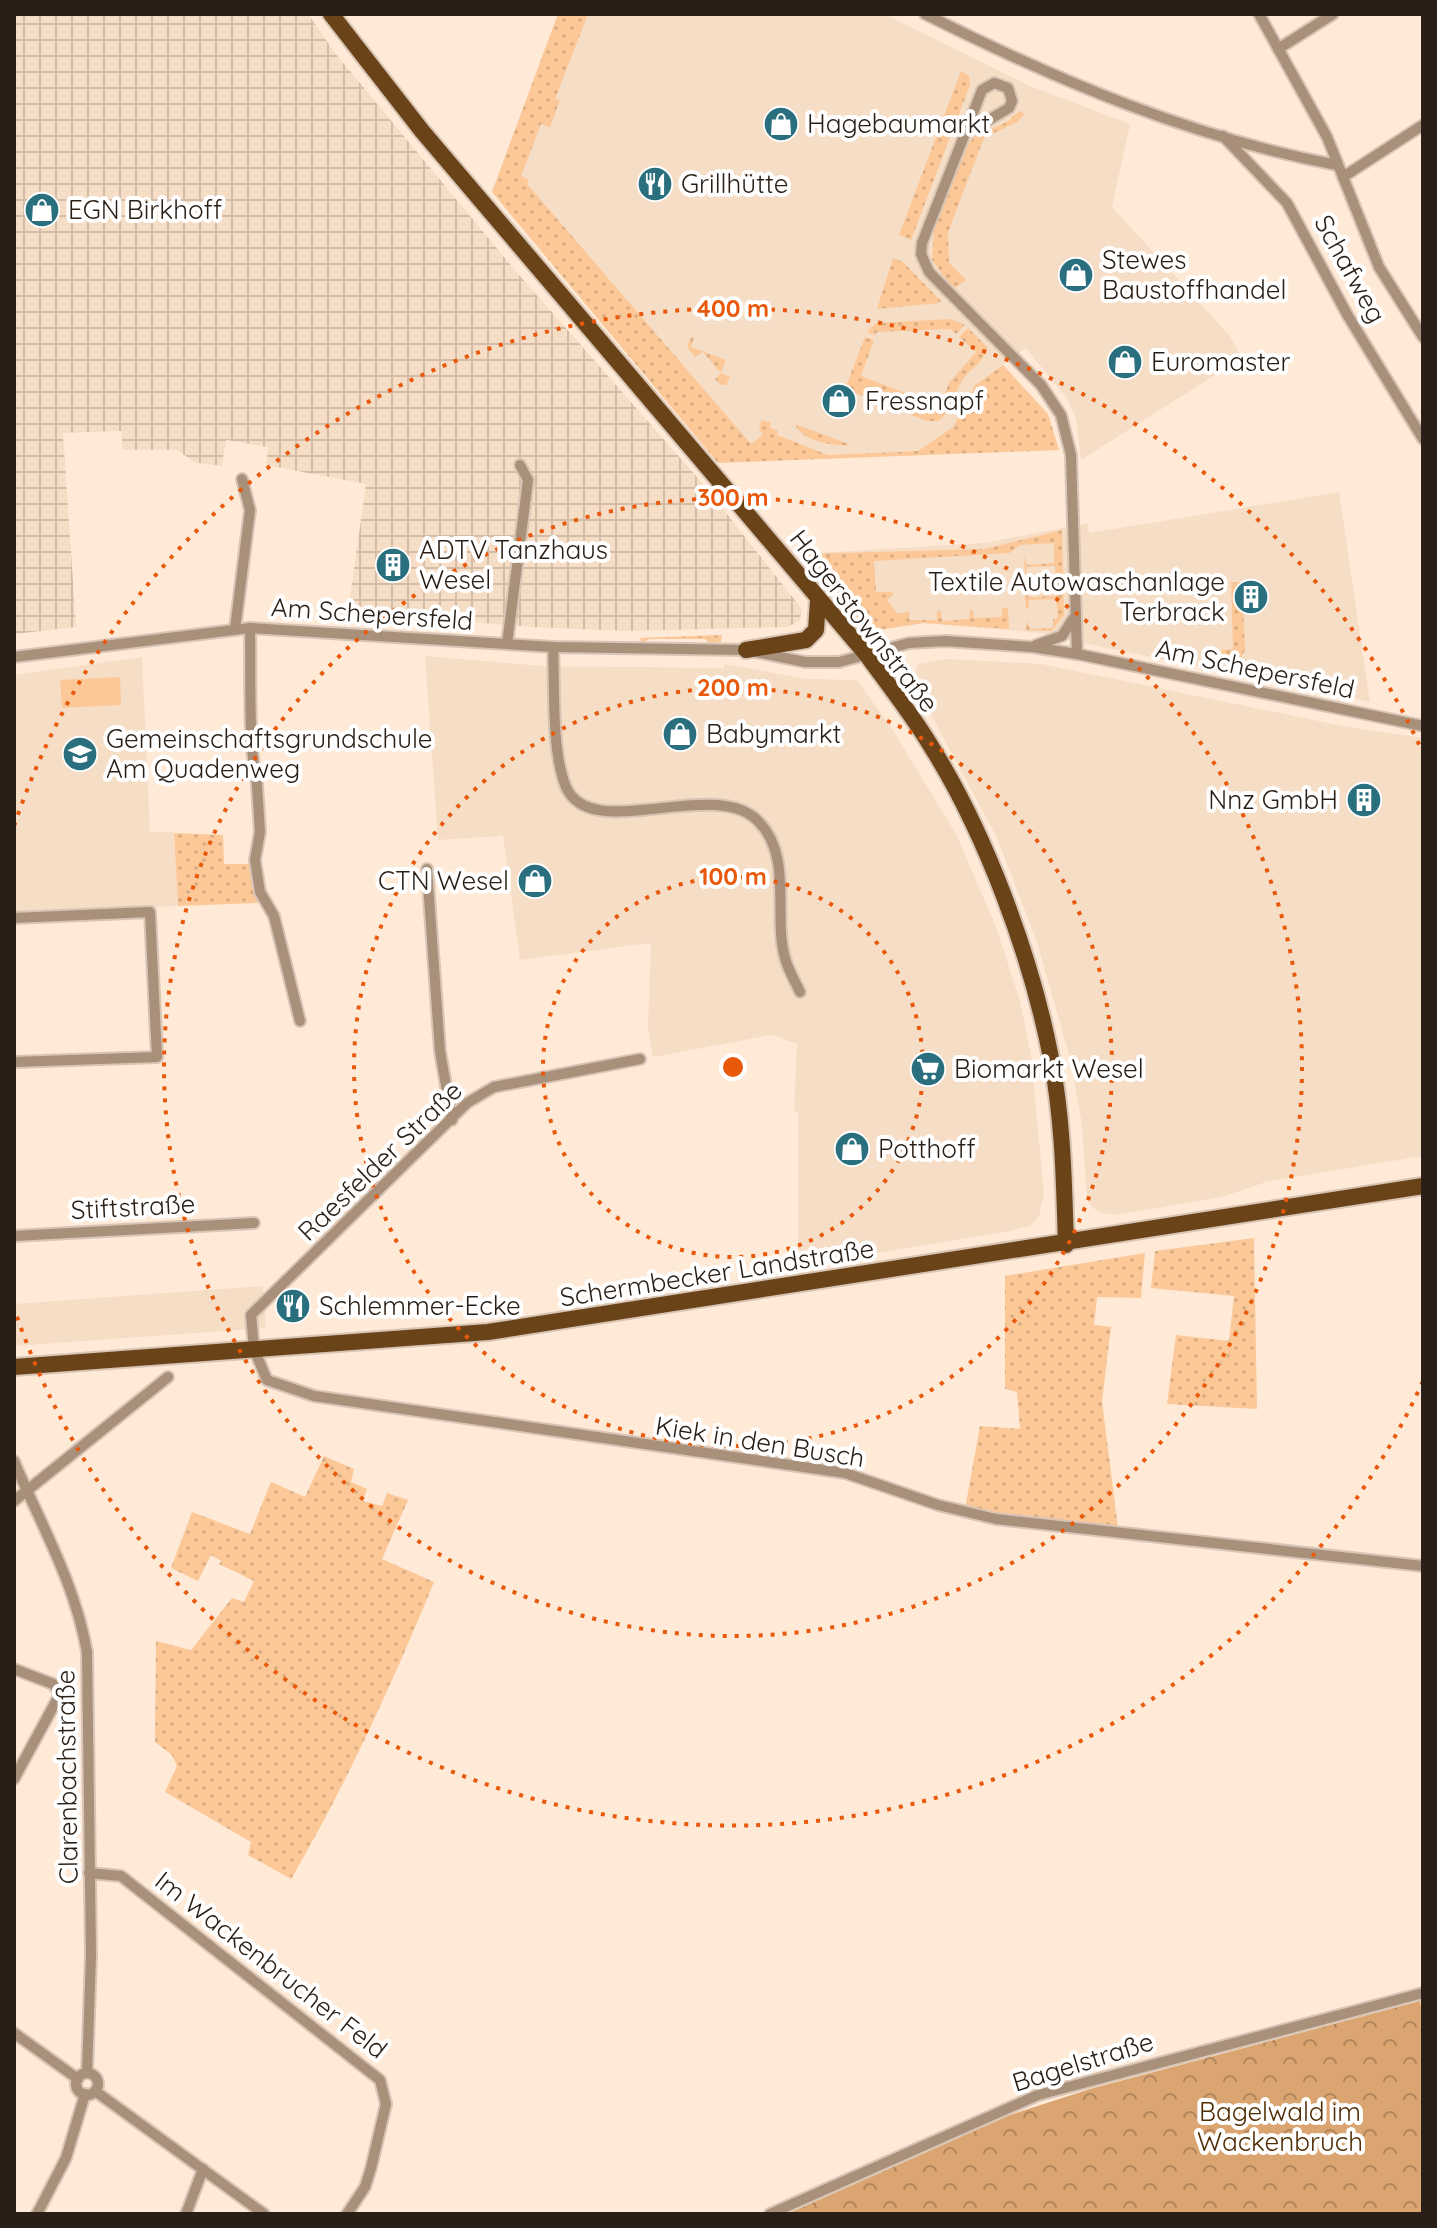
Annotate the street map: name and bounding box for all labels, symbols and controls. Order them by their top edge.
shop icon: Hagebaumarkt [762,105,800,143]
place label: Hagebaumarkt [807,107,990,140]
restaurant icon: Grillhütte [636,165,674,203]
place label: Grillhütte [681,167,788,200]
shop icon: EGN Birkhoff [23,191,61,229]
place label: EGN Birkhoff [68,193,223,226]
street label: Schafweg [1307,209,1394,329]
place label: Stewes Baustoffhandel [1102,243,1287,306]
shop icon: Stewes Baustoffhandel [1057,256,1095,294]
text: 400 m [697,293,769,323]
shop icon: Euromaster [1106,343,1144,381]
place label: Euromaster [1151,345,1291,378]
shop icon: Fressnapf [820,382,858,420]
place label: Fressnapf [865,384,984,417]
text: 300 m [697,482,769,512]
street label: Hagerstownstraße [783,523,946,719]
place label: ADTV Tanzhaus Wesel [419,533,608,596]
building icon: ADTV Tanzhaus Wesel [374,546,412,584]
place label: Textile Autowaschanlage Terbrack [928,565,1225,628]
building icon: Textile Autowaschanlage Terbrack [1232,578,1270,616]
street label: Am Schepersfeld [270,590,474,637]
street label: Am Schepersfeld [1153,631,1358,706]
text: 200 m [697,672,769,702]
shop icon: Babymarkt [661,715,699,753]
place label: Babymarkt [706,717,841,750]
place label: Gemeinschaftsgrundschule Am Quadenweg [106,722,432,785]
school or university icon: Gemeinschaftsgrundschule Am Quadenweg [61,735,99,773]
building icon: Nnz GmbH [1345,781,1383,819]
place label: Nnz GmbH [1208,783,1338,816]
text: 100 m [699,861,767,891]
shop icon: CTN Wesel [516,862,554,900]
place label: CTN Wesel [378,864,509,897]
supermarket icon: Biomarkt Wesel [909,1050,947,1088]
place label: Biomarkt Wesel [954,1052,1144,1085]
centre of rings [719,1053,747,1081]
street label: Raesfelder Straße [291,1074,469,1247]
shop icon: Potthoff [833,1130,871,1168]
place label: Potthoff [878,1132,976,1165]
street label: Stiftstraße [70,1187,196,1226]
street label: Schermbecker Landstraße [557,1231,876,1314]
restaurant icon: Schlemmer-Ecke [274,1287,312,1325]
place label: Schlemmer-Ecke [319,1289,521,1322]
street label: Kiek in den Busch [653,1409,867,1474]
street label: Clarenbachstraße [48,1669,85,1885]
street label: Im Wackenbrucher Feld [149,1864,394,2066]
street label: Bagelstraße [1008,2024,1157,2099]
park label: Bagelwald im Wackenbruch [1197,2095,1363,2158]

